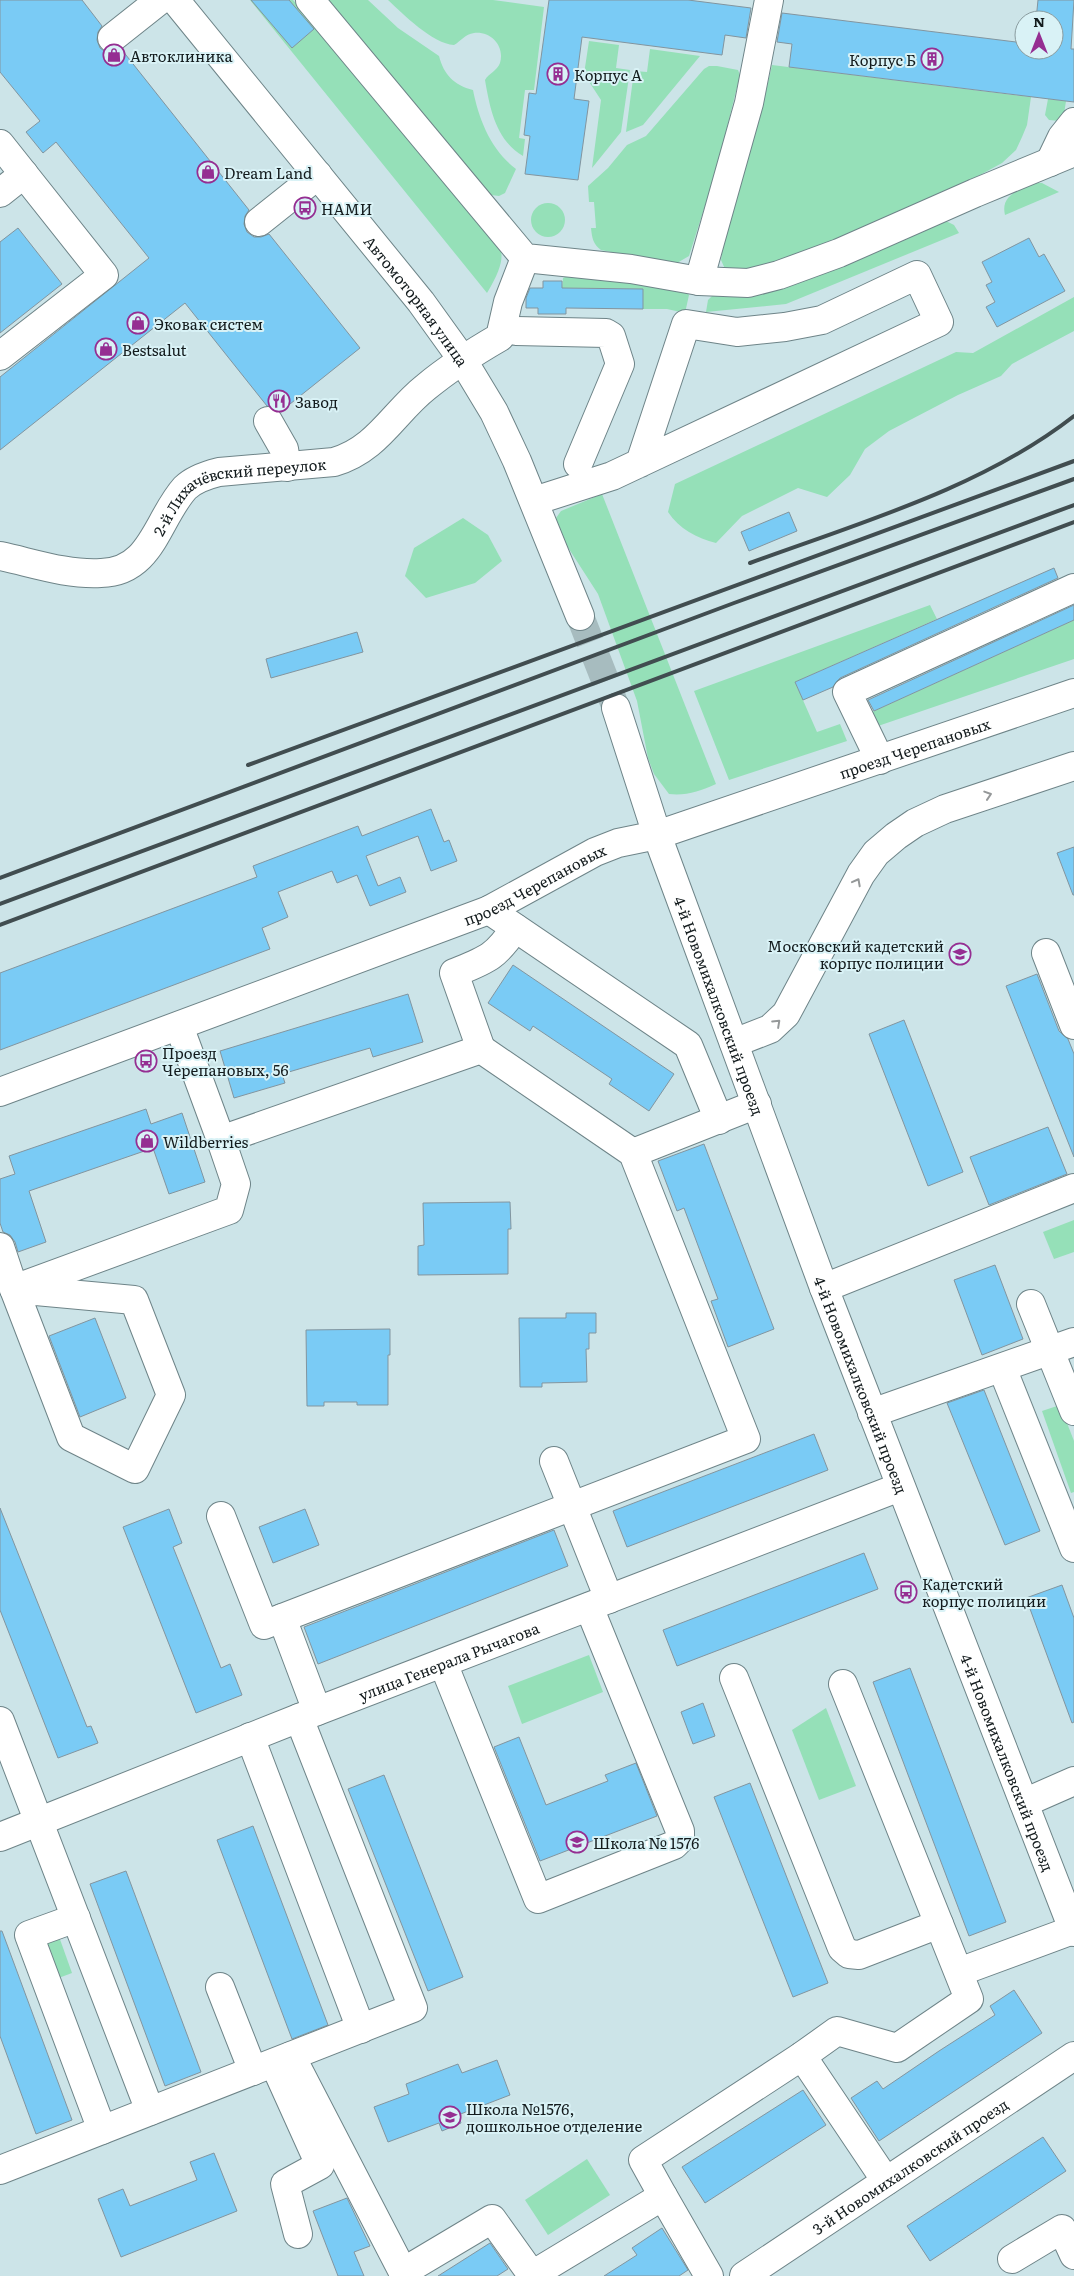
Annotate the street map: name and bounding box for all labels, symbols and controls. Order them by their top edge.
north arrow [1014,10,1064,60]
text: N [1033,11,1045,31]
shop icon: Автоклиника [102,43,126,67]
place label: Автоклиника [130,44,234,67]
building icon: Корпус Б [920,47,944,71]
place label: Корпус Б [849,48,916,71]
building icon: Корпус А [546,62,570,86]
place label: Корпус А [574,63,642,86]
shop icon: Dream Land [196,160,220,184]
place label: Dream Land [224,161,312,184]
bus stop icon: НАМИ [293,196,317,220]
place label: НАМИ [321,197,372,220]
street label: Автомоторная улица [359,230,476,371]
shop icon: Эковак систем [126,311,150,335]
place label: Эковак систем [154,312,263,335]
shop icon: Bestsalut [94,337,118,361]
place label: Bestsalut [122,338,187,361]
restaurant icon: Завод [267,389,291,413]
place label: Завод [295,390,338,413]
street label: 2-й Лихачёвский переулок [146,451,327,540]
street label: проезд Черепановых [836,711,994,784]
one-way arrow [983,790,992,800]
street label: проезд Черепановых [460,837,610,930]
one-way arrow [851,878,861,887]
street label: 4-й Новомихалковский проезд [669,893,771,1118]
place label: Московский кадетский корпус полиции [767,934,944,974]
school or university icon: Московский кадетский корпус полиции [948,942,972,966]
one-way arrow [771,1020,780,1029]
place label: Проезд Черепановых, 56 [162,1041,288,1081]
bus stop icon: Проезд Черепановых, 56 [134,1049,158,1073]
shop icon: Wildberries [135,1129,159,1153]
place label: Wildberries [163,1130,249,1153]
street label: 4-й Новомихалковский проезд [809,1273,914,1497]
place label: Кадетский корпус полиции [922,1572,1046,1612]
bus stop icon: Кадетский корпус полиции [894,1580,918,1604]
street label: улица Генерала Рычагова [355,1615,543,1706]
street label: 4-й Новомихалковский проезд [955,1650,1061,1874]
school or university icon: Школа № 1576 [565,1830,589,1854]
place label: Школа № 1576 [593,1831,699,1854]
street label: 3-й Новомихалковский проезд [807,2092,1012,2239]
place label: Школа №1576, дошкольное отделение [466,2097,643,2137]
school or university icon: Школа №1576, дошкольное отделение [438,2105,462,2129]

